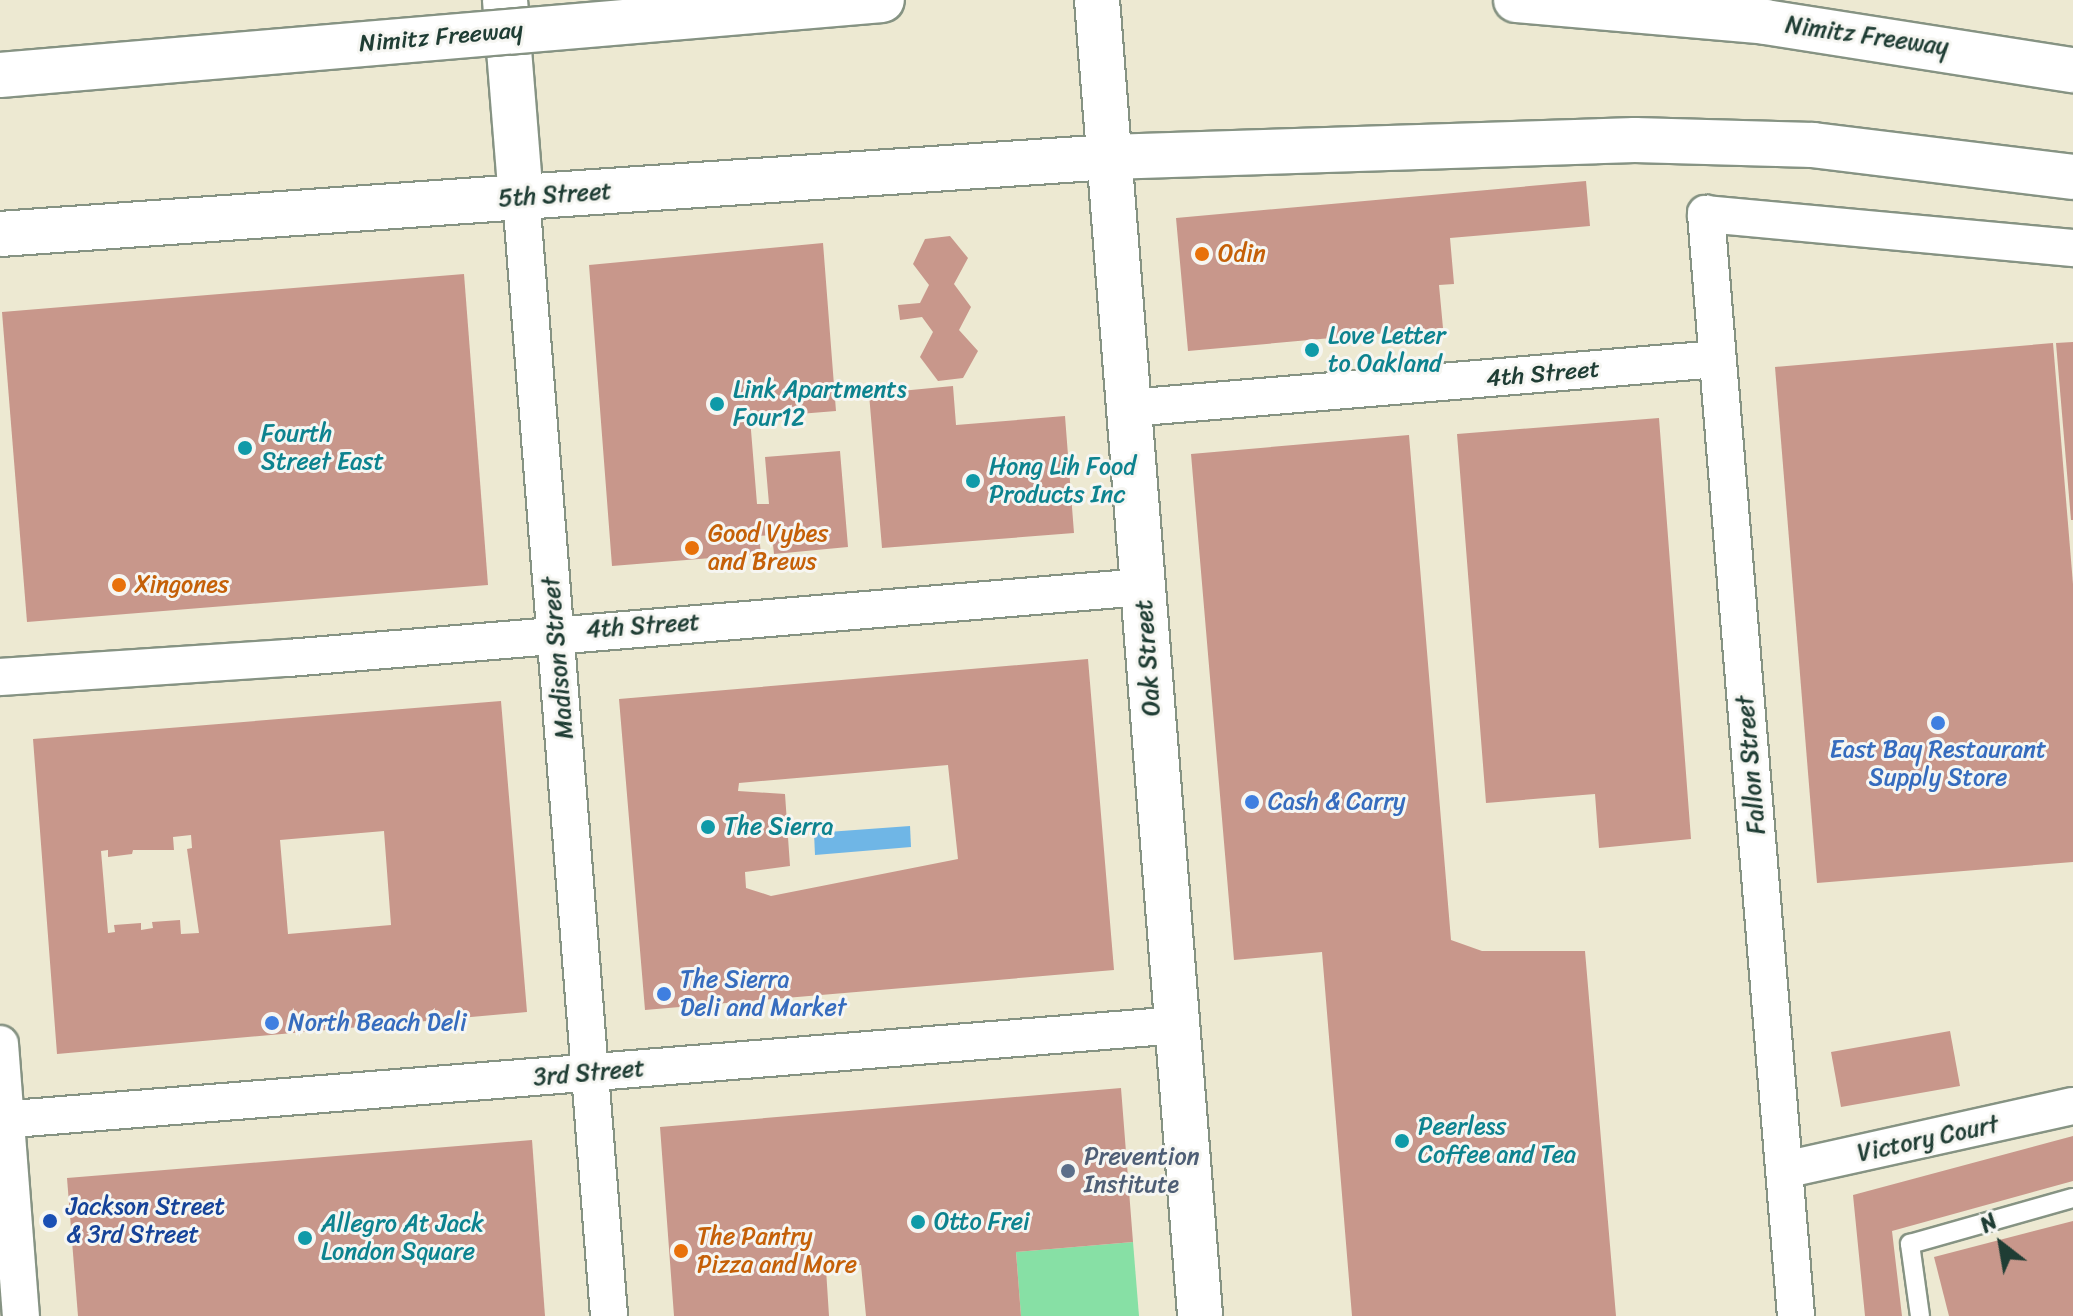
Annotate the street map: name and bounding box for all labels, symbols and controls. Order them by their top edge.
street label: Nimitz Freeway [1783,10,1951,62]
street label: Nimitz Freeway [358,15,524,59]
street label: 5th Street [497,177,613,213]
place label: Odin [1218,240,1266,268]
marker: Odin [1193,245,1211,263]
place label: Love Letter to Oakland [1328,322,1446,378]
marker: Love Letter to Oakland [1303,341,1321,359]
street label: 4th Street [1485,355,1601,393]
place label: Link Apartments Four12 [733,376,907,432]
marker: Link Apartments Four12 [708,395,726,413]
place label: Fourth Street East [261,420,384,476]
marker: Fourth Street East [236,439,254,457]
place label: Hong Lih Food Products Inc [989,453,1136,509]
marker: Hong Lih Food Products Inc [964,472,982,490]
place label: Good Vybes and Brews [708,520,826,576]
marker: Good Vybes and Brews [683,539,701,557]
place label: Xingones [135,571,229,599]
marker: Xingones [110,576,128,594]
street label: Madison Street [537,576,579,740]
street label: Oak Street [1130,599,1166,717]
street label: 4th Street [585,608,701,644]
street label: Fallon Street [1731,694,1771,836]
marker: East Bay Restaurant Supply Store [1929,714,1947,732]
place label: East Bay Restaurant Supply Store [1829,736,2047,792]
place label: Cash & Carry [1268,788,1405,816]
marker: Cash & Carry [1243,793,1261,811]
place label: The Sierra [724,813,834,841]
marker: The Sierra [699,818,717,836]
place label: The Sierra Deli and Market [680,966,846,1022]
marker: The Sierra Deli and Market [655,985,673,1003]
place label: North Beach Deli [288,1009,466,1037]
marker: North Beach Deli [263,1014,281,1032]
street label: 3rd Street [532,1054,646,1092]
street label: Victory Court [1854,1110,2002,1168]
place label: Peerless Coffee and Tea [1418,1113,1576,1169]
marker: Peerless Coffee and Tea [1393,1132,1411,1150]
place label: Prevention Institute [1084,1143,1200,1199]
marker: Prevention Institute [1059,1162,1077,1180]
place label: Jackson Street & 3rd Street [66,1193,225,1249]
text: N [1972,1202,2005,1244]
north arrow [1961,1204,2041,1284]
place label: Otto Frei [934,1208,1030,1236]
place label: Allegro At Jack London Square [321,1210,484,1266]
marker: Jackson Street & 3rd Street [41,1212,59,1230]
marker: Otto Frei [909,1213,927,1231]
place label: The Pantry Pizza and More [697,1223,857,1279]
marker: Allegro At Jack London Square [296,1229,314,1247]
marker: The Pantry Pizza and More [672,1242,690,1260]

